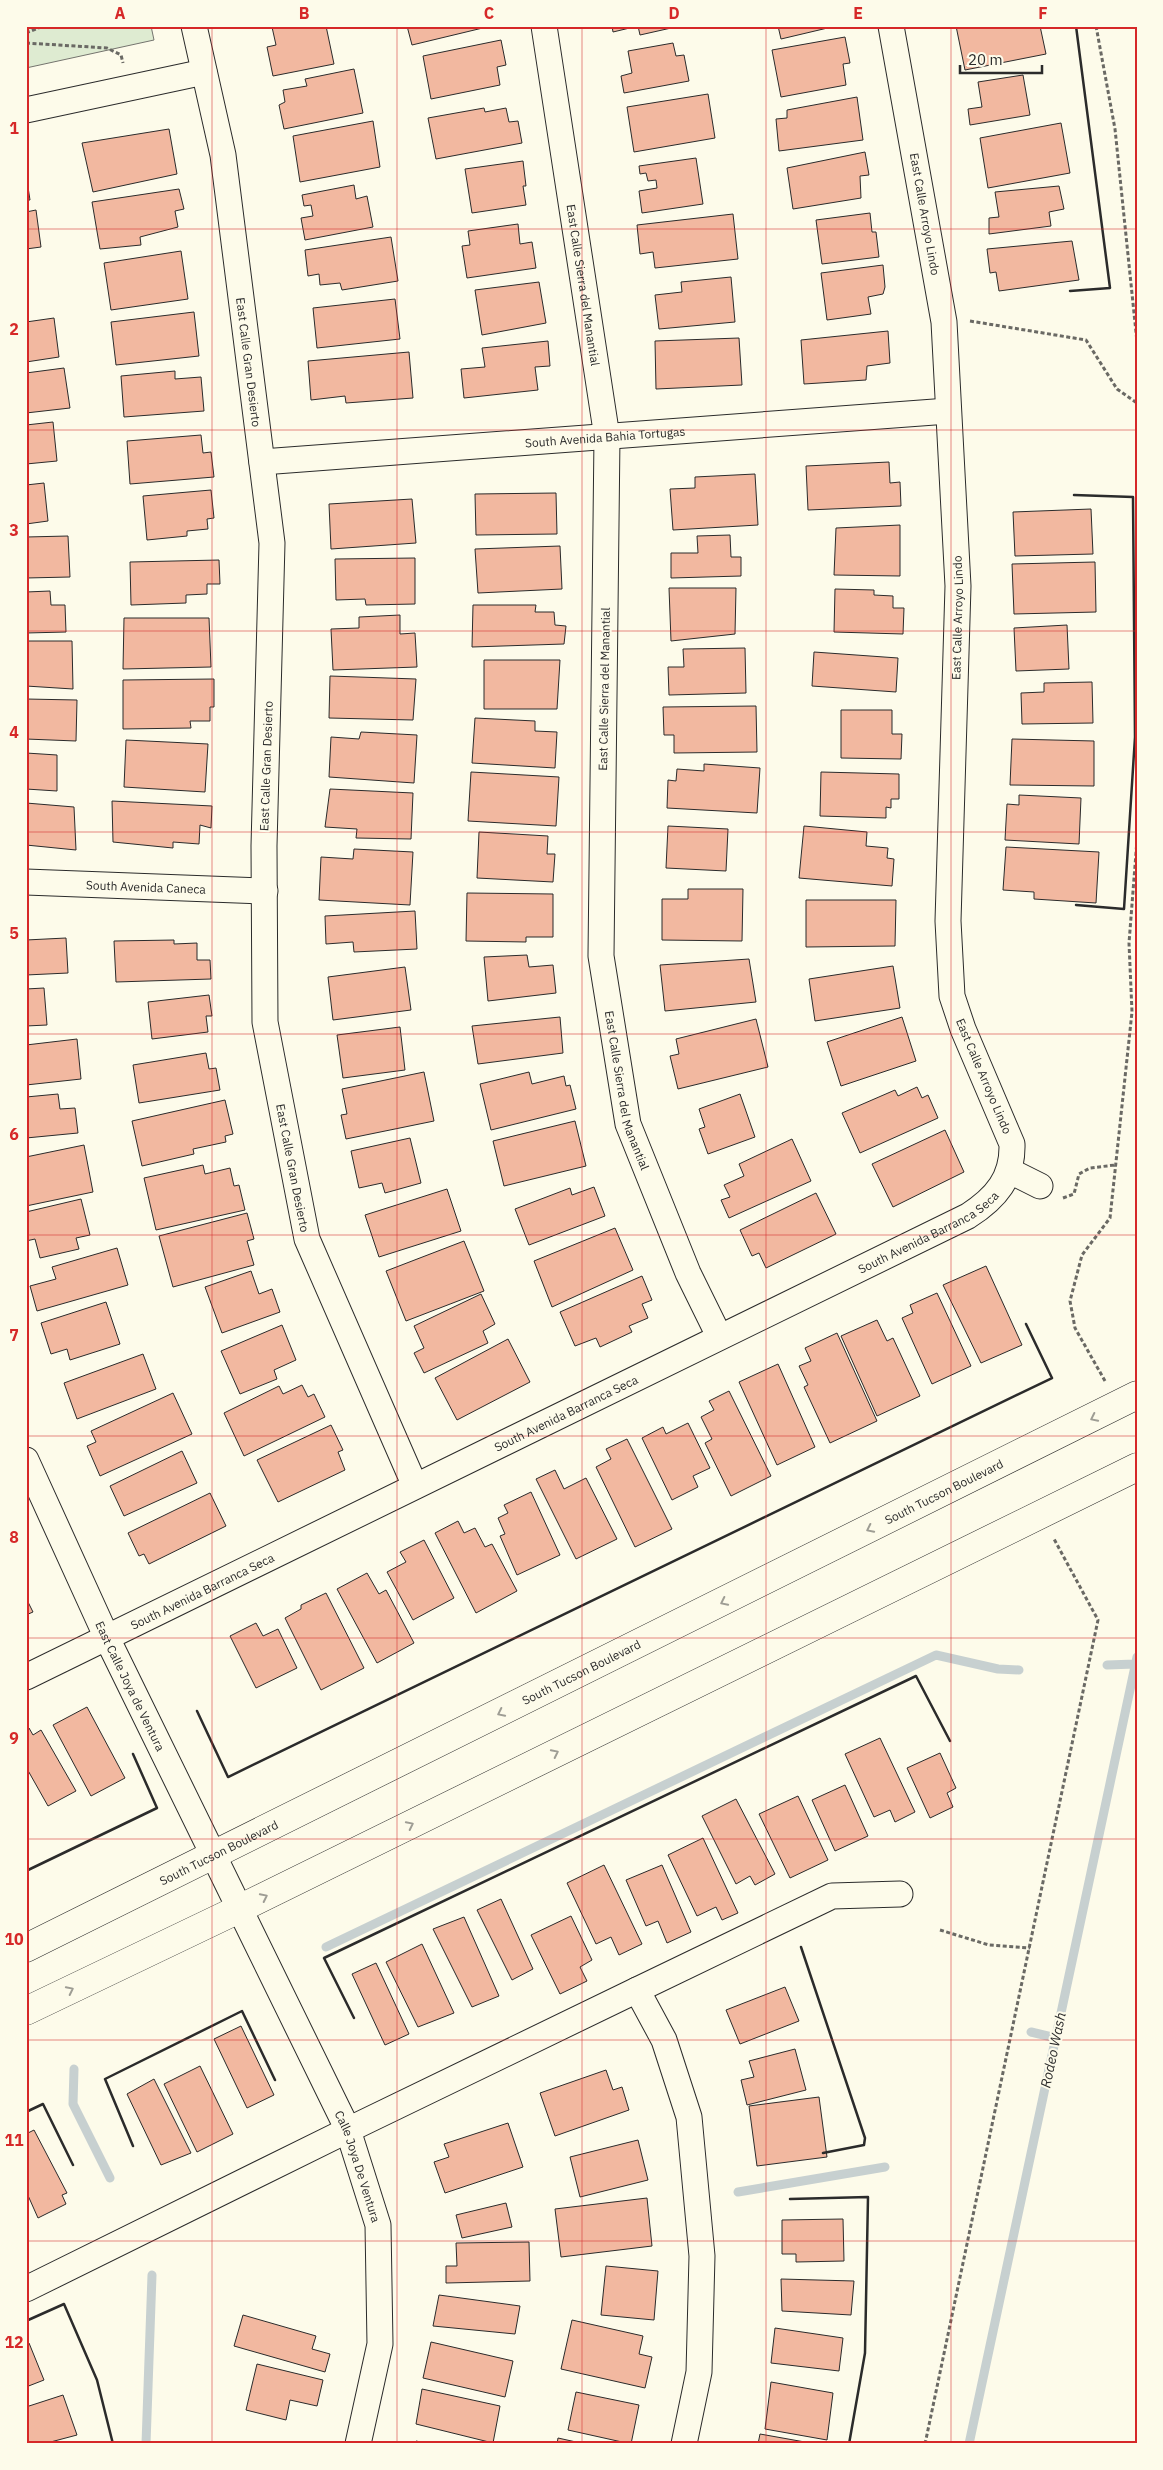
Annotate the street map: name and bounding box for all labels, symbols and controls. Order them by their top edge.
text: A [115,3,126,23]
text: B [299,3,310,23]
text: C [484,3,494,23]
text: D [668,3,680,23]
text: E [853,3,863,23]
text: F [1038,3,1048,23]
scale bar [960,42,1043,74]
text: 20 m [968,50,1003,69]
text: 1 [9,118,19,138]
street label: East Calle Arroyo Lindo [907,152,943,277]
street label: East Calle Sierra del Manantial [564,203,603,367]
street label: East Calle Gran Desierto [234,297,265,428]
text: 2 [9,319,19,339]
street label: South Avenida Bahia Tortugas [524,423,686,450]
text: 3 [9,520,19,540]
street label: East Calle Arroyo Lindo [948,555,966,680]
street label: East Calle Sierra del Manantial [595,607,613,771]
street label: East Calle Gran Desierto [256,700,276,831]
text: 4 [9,722,19,742]
street label: South Avenida Caneca [86,877,207,896]
text: 5 [9,923,19,943]
street label: East Calle Sierra del Manantial [602,1010,653,1172]
street label: East Calle Arroyo Lindo [953,1016,1015,1136]
street label: East Calle Gran Desierto [273,1102,313,1234]
text: 6 [9,1124,19,1144]
street label: South Avenida Barranca Seca [855,1187,1002,1276]
text: 7 [9,1325,19,1345]
street label: South Avenida Barranca Seca [492,1371,641,1454]
one-way arrow [1090,1412,1099,1422]
street label: South Tucson Boulevard [882,1455,1005,1527]
one-way arrow [866,1523,875,1534]
text: 8 [9,1527,19,1547]
street label: South Avenida Barranca Seca [128,1549,277,1632]
one-way arrow [721,1596,730,1606]
street label: East Calle Joya de Ventura [93,1619,169,1754]
street label: South Tucson Boulevard [519,1636,643,1708]
one-way arrow [497,1707,506,1717]
text: 9 [9,1728,19,1748]
one-way arrow [550,1749,559,1759]
street label: South Tucson Boulevard [157,1816,280,1888]
one-way arrow [405,1821,414,1831]
one-way arrow [259,1893,268,1903]
text: 10 [4,1929,24,1949]
one-way arrow [65,1986,74,1996]
water label: Rodeo Wash [1036,2010,1070,2089]
street label: Calle Joya De Ventura [332,2108,384,2225]
text: 11 [4,2130,24,2150]
text: 12 [4,2332,24,2352]

